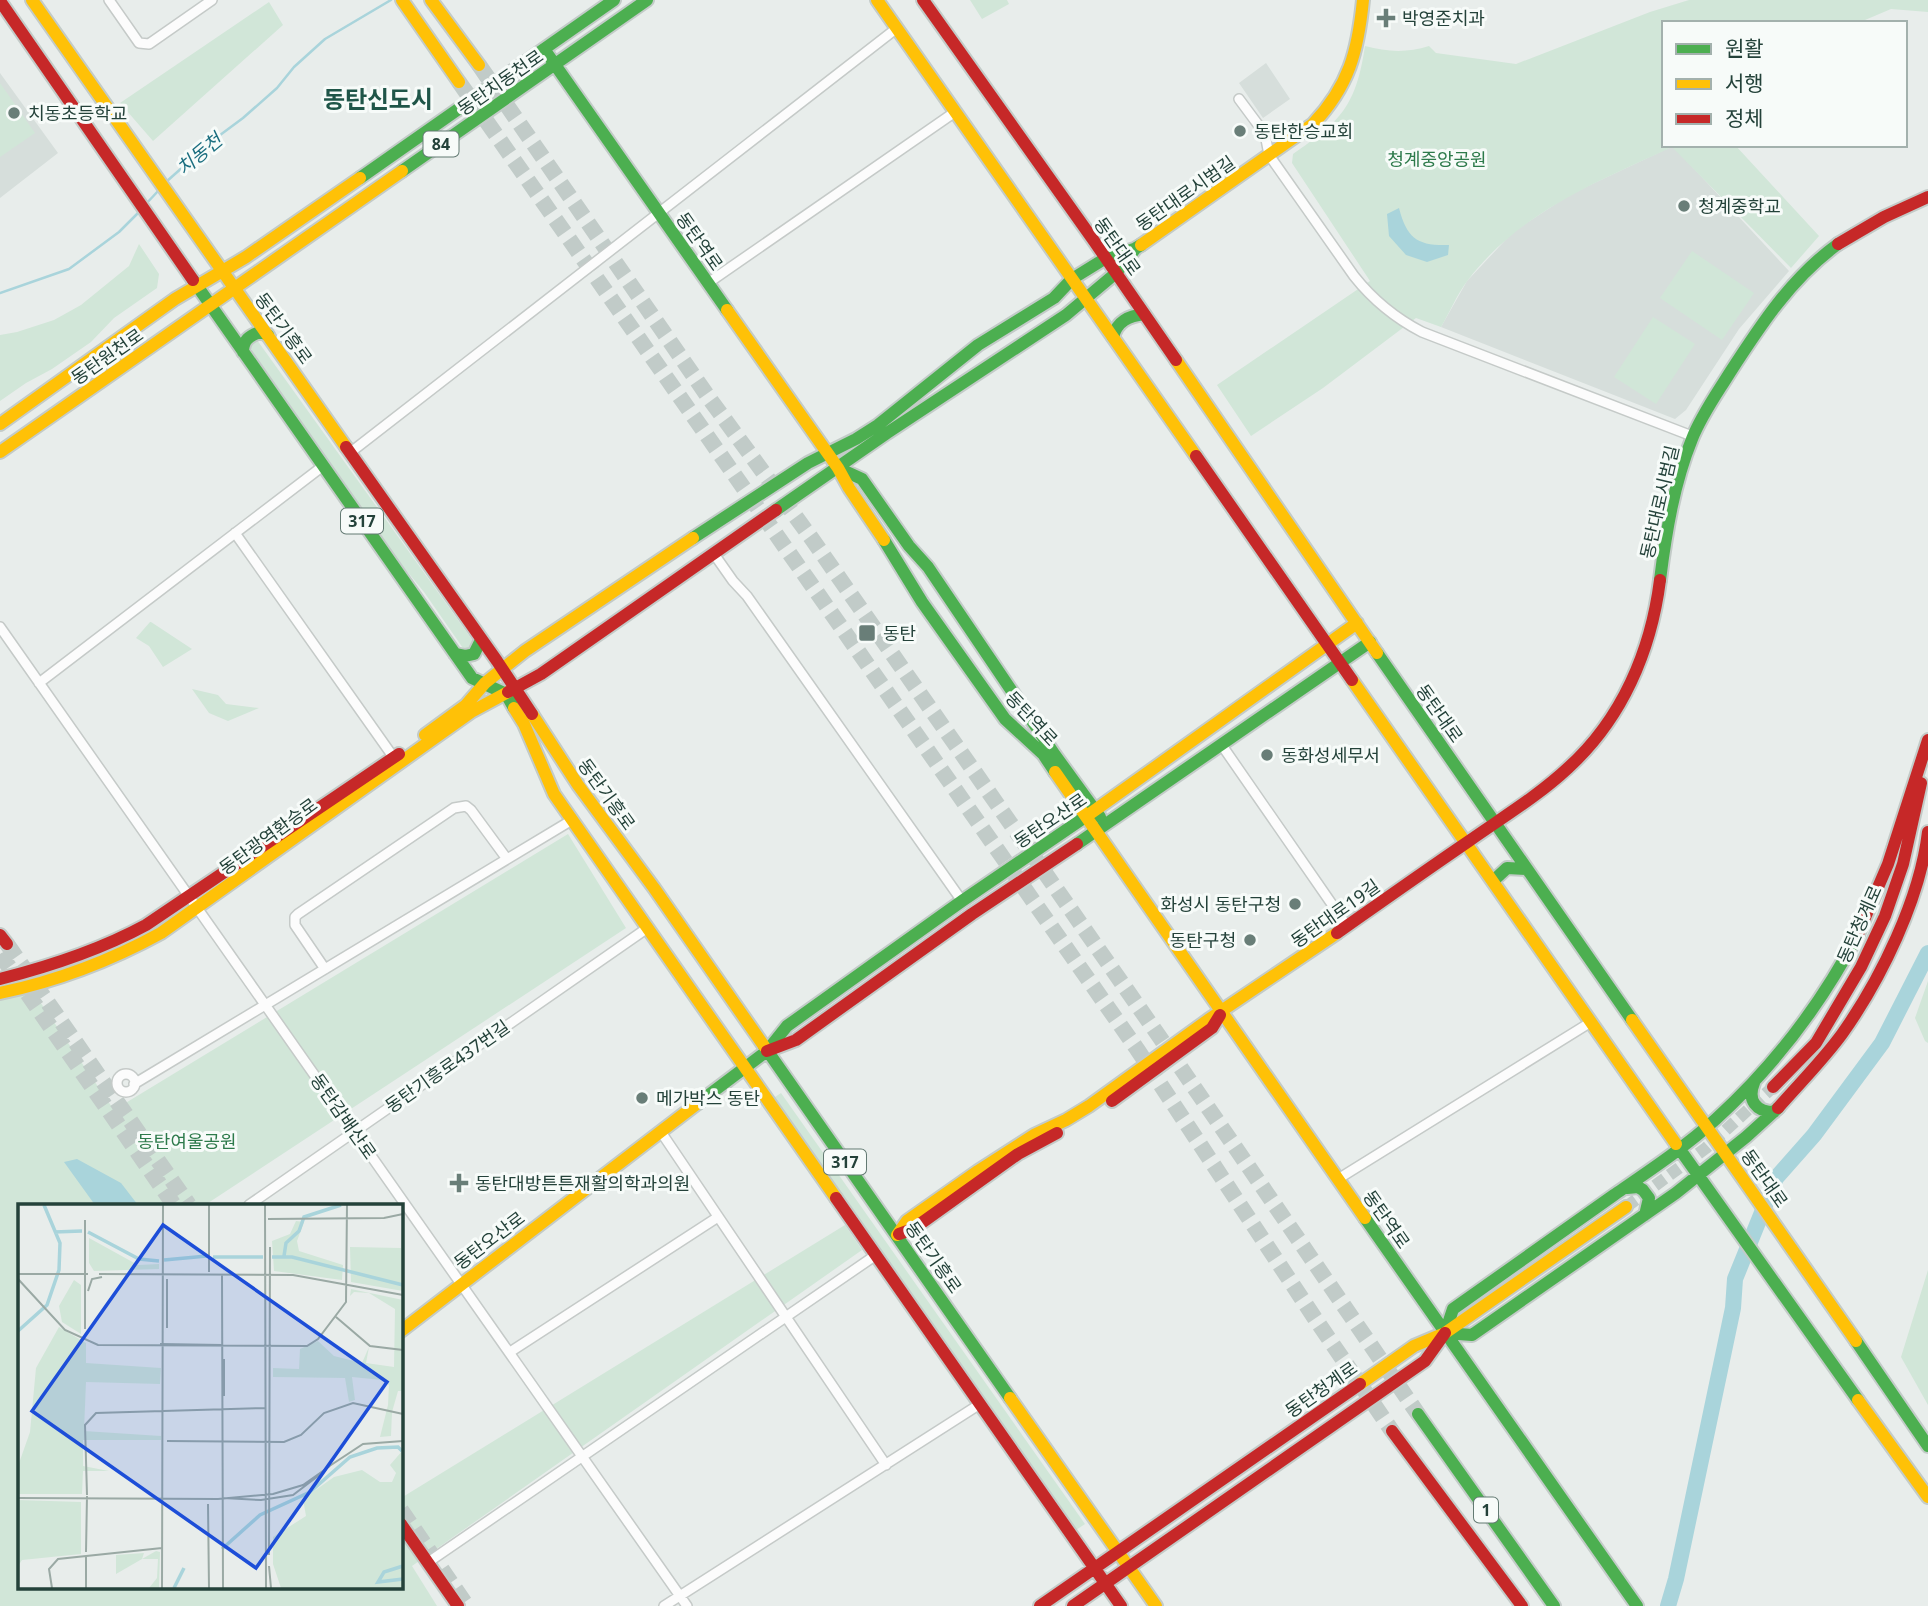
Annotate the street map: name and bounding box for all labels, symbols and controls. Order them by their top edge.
place label: 박영준치과 [1402,6,1485,30]
marker: 박영준치과 [1376,8,1396,28]
legend [1662,21,1907,147]
text: 원활 [1725,34,1764,62]
street label: 동탄치동천로 [452,44,548,120]
text: 서행 [1725,69,1764,97]
district label: 동탄신도시 [323,82,433,115]
place label: 치동초등학교 [28,101,127,125]
text: 정체 [1725,104,1764,132]
marker: 치동초등학교 [6,105,22,121]
place label: 동탄한승교회 [1254,119,1353,143]
marker: 동탄한승교회 [1232,123,1248,139]
water label: 치동천 [171,126,229,181]
road number: 84 [424,132,458,156]
park label: 청계중앙공원 [1387,147,1487,171]
street label: 동탄대로시범길 [1131,150,1239,236]
place label: 청계중학교 [1698,194,1781,218]
marker: 청계중학교 [1676,198,1692,214]
street label: 동탄역로 [671,207,729,275]
street label: 동탄대로 [1089,212,1147,280]
street label: 동탄기흥로 [250,287,318,369]
street label: 동탄원천로 [66,322,148,390]
street label: 동탄대로시범길 [1634,443,1684,561]
road number: 317 [341,508,383,534]
place label: 동탄 [883,621,916,645]
marker: 동탄 [857,623,877,643]
street label: 동탄대로 [1411,679,1469,747]
street label: 동탄역로 [1001,686,1063,750]
place label: 동화성세무서 [1281,743,1380,767]
marker: 동화성세무서 [1259,747,1275,763]
street label: 동탄기흥로 [573,753,641,835]
street label: 동탄오산로 [1009,787,1091,853]
street label: 동탄광역환승로 [214,792,322,880]
street label: 동탄대로19길 [1286,874,1384,952]
street label: 동탄청계로 [1831,881,1887,967]
place label: 화성시 동탄구청 [1160,892,1281,916]
marker: 화성시 동탄구청 [1287,896,1303,912]
place label: 동탄구청 [1170,928,1236,952]
marker: 동탄구청 [1242,932,1258,948]
street label: 동탄기흥로437번길 [380,1014,514,1118]
street label: 동탄감배산로 [306,1068,382,1164]
place label: 메가박스 동탄 [656,1086,760,1110]
marker: 메가박스 동탄 [634,1090,650,1106]
park label: 동탄여울공원 [137,1129,237,1153]
street label: 동탄대로 [1736,1144,1794,1212]
road number: 317 [824,1150,866,1174]
place label: 동탄대방튼튼재활의학과의원 [475,1171,690,1195]
marker: 동탄대방튼튼재활의학과의원 [449,1173,469,1193]
street label: 동탄역로 [1358,1185,1416,1253]
inset map [18,1204,402,1588]
street label: 동탄오산로 [449,1205,529,1275]
street label: 동탄기흥로 [900,1216,968,1298]
street label: 동탄청계로 [1280,1355,1362,1423]
road number: 1 [1474,1498,1498,1522]

